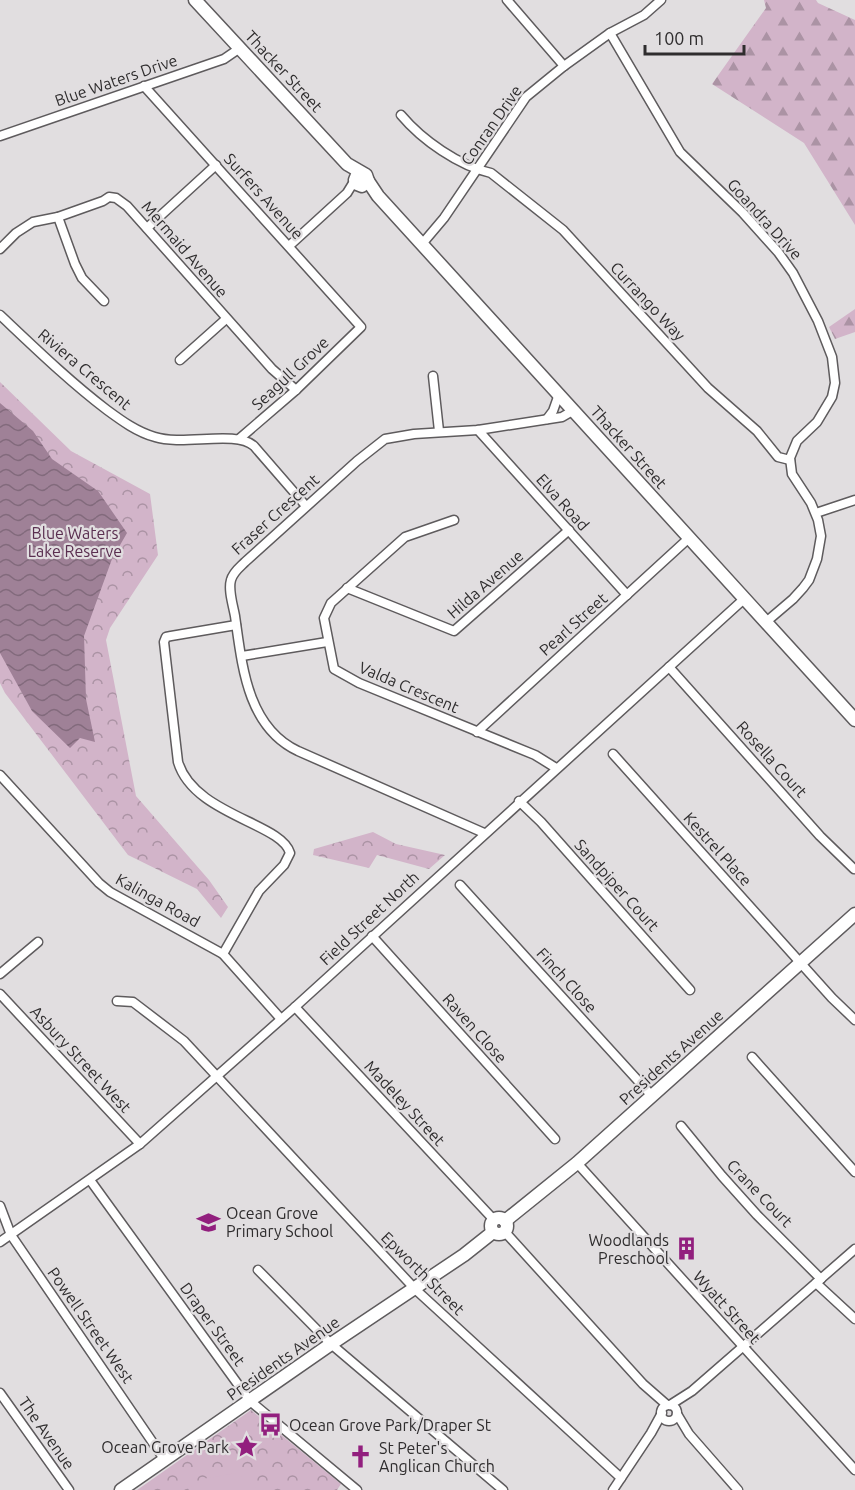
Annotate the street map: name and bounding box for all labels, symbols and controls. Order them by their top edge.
scale bar [645,18,744,56]
street label: Thacker Street [242,27,327,116]
text: 100 m [654,28,704,48]
street label: Blue Waters Drive [52,51,180,109]
street label: Conran Drive [457,82,525,168]
street label: Surfers Avenue [221,149,307,243]
street label: Goandra Drive [724,175,806,263]
street label: Mermaid Avenue [138,197,232,301]
street label: Currango Way [607,258,689,344]
street label: Riviera Crescent [35,325,136,413]
street label: Seagull Grove [248,333,332,413]
street label: Thacker Street [587,402,671,492]
street label: Fraser Crescent [228,470,323,558]
street label: Elva Road [533,470,593,534]
park label: Blue Waters Lake Reserve [28,524,122,560]
street label: Hilda Avenue [443,546,527,622]
street label: Pearl Street [535,588,611,659]
street label: Valda Crescent [356,658,462,716]
street label: Rosella Court [733,717,811,801]
street label: Kestrel Place [680,809,756,889]
street label: Sandpiper Court [571,836,663,935]
street label: Field Street North [316,867,422,969]
street label: Kalinga Road [113,870,203,930]
street label: Finch Close [533,944,601,1016]
street label: Raven Close [439,990,511,1066]
street label: Asbury Street West [27,1002,135,1116]
street label: Presidents Avenue [615,1006,727,1108]
street label: Madeley Street [361,1057,449,1150]
street label: Crane Court [724,1156,797,1231]
place label: Ocean Grove Primary School [226,1204,333,1240]
school or university icon: Ocean Grove Primary School [195,1209,221,1235]
street label: Epworth Street [378,1228,469,1319]
place label: Woodlands Preschool [588,1231,669,1267]
building icon: Woodlands Preschool [674,1236,700,1262]
street label: Powell Street West [44,1264,138,1387]
street label: Wyatt Street [690,1267,765,1348]
street label: Draper Street [177,1279,250,1370]
street label: Presidents Avenue [223,1312,343,1404]
street label: The Avenue [15,1393,79,1473]
bus stop icon: Ocean Grove Park/Draper St [258,1412,284,1438]
place label: Ocean Grove Park/Draper St [289,1416,492,1434]
place icon: Ocean Grove Park [234,1434,260,1460]
place label: Ocean Grove Park [101,1438,229,1456]
place label: St Peter's Anglican Church [379,1439,495,1475]
church icon: St Peter's Anglican Church [348,1444,374,1470]

